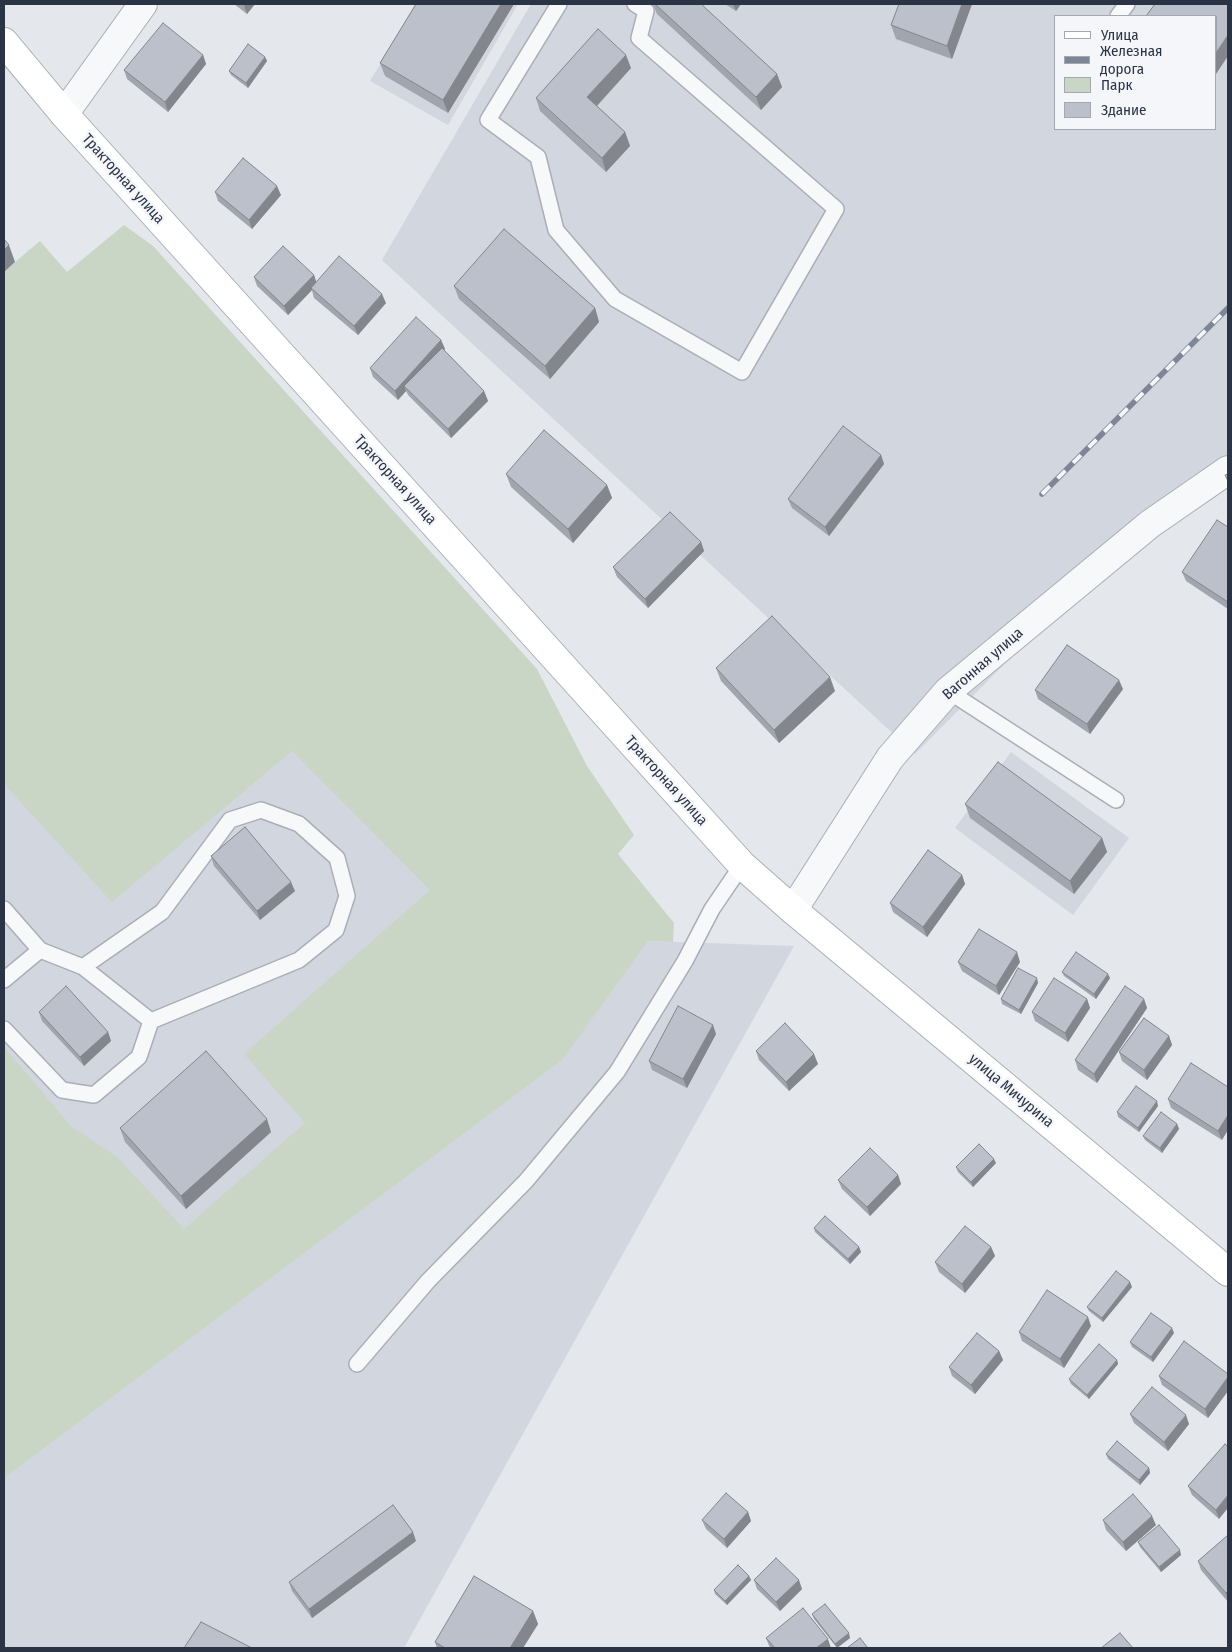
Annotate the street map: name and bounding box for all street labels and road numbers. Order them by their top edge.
street label: Тракторная улица [78,130,168,228]
street label: Тракторная улица [350,431,440,529]
street label: Вагонная улица [939,624,1027,704]
street label: Тракторная улица [621,732,711,830]
street label: улица Мичурина [965,1050,1057,1132]

